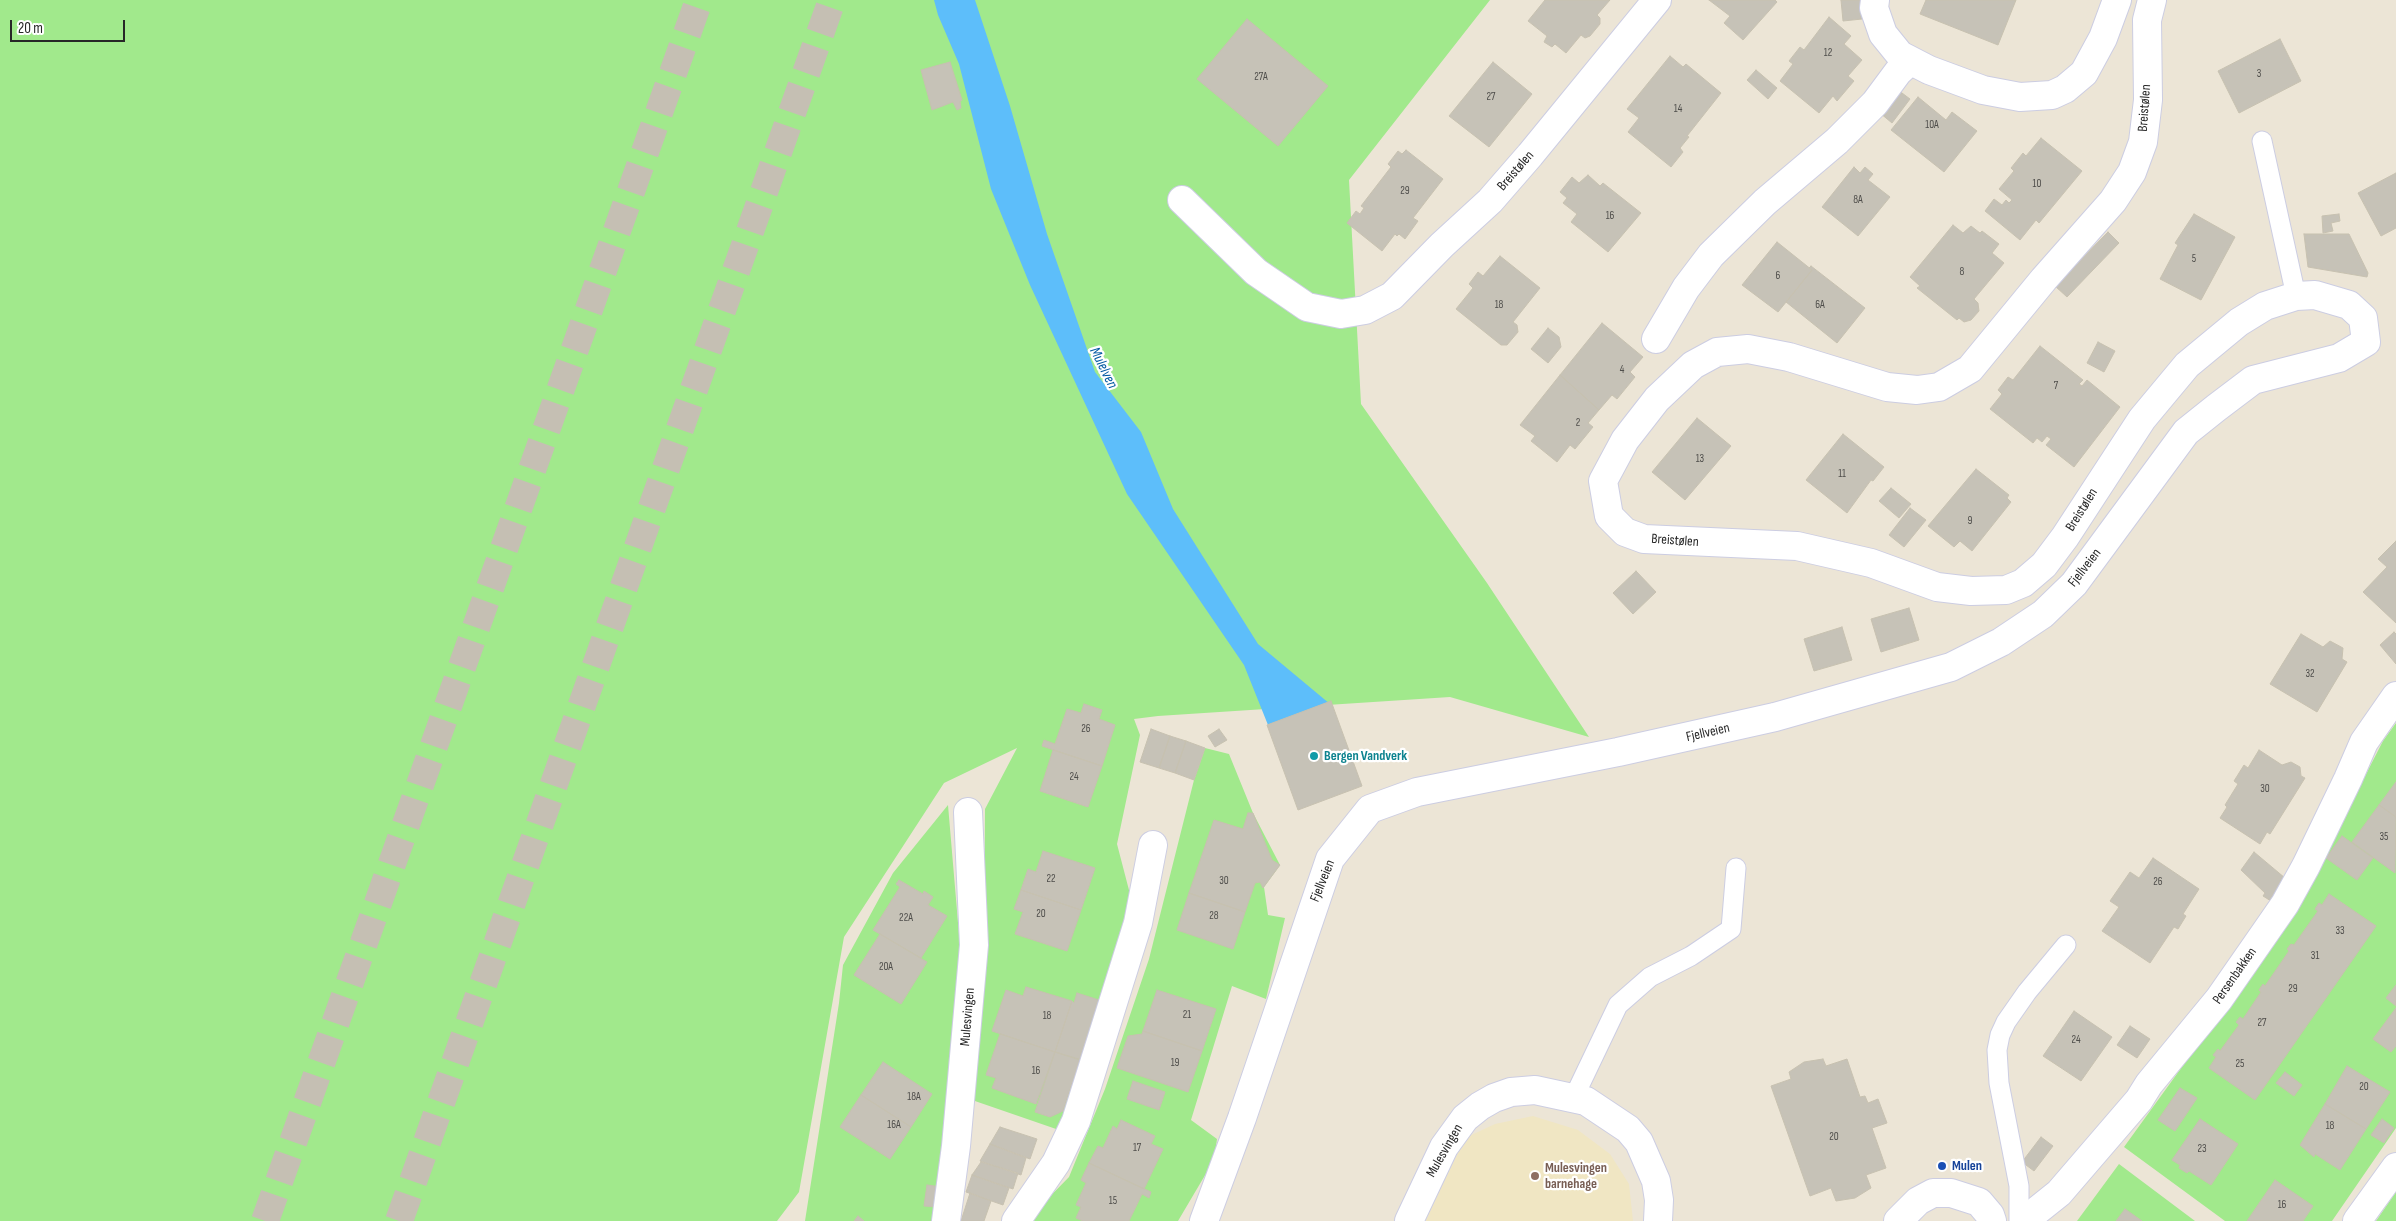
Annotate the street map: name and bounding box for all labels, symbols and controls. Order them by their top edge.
scale bar [12,10,128,42]
text: 20 m [18,19,43,38]
house number: 12 [1824,46,1832,60]
house number: 3 [2257,67,2261,81]
house number: 27A [1254,70,1268,84]
street label: Breistølen [2135,84,2155,132]
house number: 27 [1487,90,1495,104]
house number: 14 [1674,102,1682,116]
house number: 10A [1925,118,1939,132]
street label: Breistølen [1494,148,1538,194]
house number: 10 [2033,177,2041,191]
house number: 29 [1400,184,1410,198]
house number: 8A [1853,193,1863,207]
house number: 16 [1606,209,1614,223]
house number: 5 [2192,252,2196,266]
house number: 8 [1960,265,1964,279]
house number: 6 [1776,269,1780,283]
house number: 18 [1495,298,1503,312]
house number: 6A [1815,298,1825,312]
water label: Mulelven [1085,344,1121,392]
house number: 4 [1620,363,1624,377]
house number: 7 [2054,379,2058,393]
house number: 2 [1576,416,1580,430]
house number: 13 [1696,452,1704,466]
house number: 11 [1838,467,1846,481]
street label: Breistølen [2062,485,2102,535]
house number: 9 [1968,514,1972,528]
street label: Breistølen [1651,531,1699,551]
street label: Fjellveien [2065,545,2105,591]
house number: 32 [2305,667,2315,681]
street label: Fjellveien [1685,720,1731,746]
house number: 26 [1081,722,1091,736]
place label: Bergen Vandverk [1324,748,1407,764]
marker: Bergen Vandverk [1308,750,1320,762]
house number: 24 [1069,770,1079,784]
house number: 30 [2260,782,2270,796]
house number: 35 [2379,830,2389,844]
street label: Fjellveien [1307,857,1339,905]
house number: 22 [1046,872,1056,886]
house number: 30 [1219,874,1229,888]
house number: 26 [2153,875,2163,889]
house number: 20 [1036,907,1046,921]
house number: 28 [1209,909,1219,923]
house number: 22A [899,911,913,925]
house number: 33 [2335,924,2345,938]
street label: Persenbakken [2209,944,2261,1008]
house number: 31 [2311,949,2319,963]
house number: 20A [879,960,893,974]
house number: 29 [2288,982,2298,996]
street label: Mulesvingen [957,987,979,1047]
house number: 21 [1183,1008,1191,1022]
house number: 18 [1043,1009,1051,1023]
house number: 27 [2258,1016,2266,1030]
house number: 24 [2071,1033,2081,1047]
house number: 19 [1171,1056,1179,1070]
house number: 25 [2236,1057,2244,1071]
house number: 16 [1032,1064,1040,1078]
house number: 20 [2359,1080,2369,1094]
house number: 18A [907,1090,921,1104]
house number: 16A [887,1118,901,1132]
house number: 18 [2326,1119,2334,1133]
street label: Mulesvingen [1423,1121,1467,1181]
house number: 20 [1829,1130,1839,1144]
house number: 17 [1133,1141,1141,1155]
house number: 23 [2197,1142,2207,1156]
place label: Mulen [1952,1158,1982,1174]
place label: Mulesvingen barnehage [1545,1160,1607,1192]
marker: Mulen [1936,1160,1948,1172]
marker: Mulesvingen barnehage [1529,1170,1541,1182]
house number: 15 [1109,1194,1117,1208]
house number: 16 [2278,1198,2286,1212]

